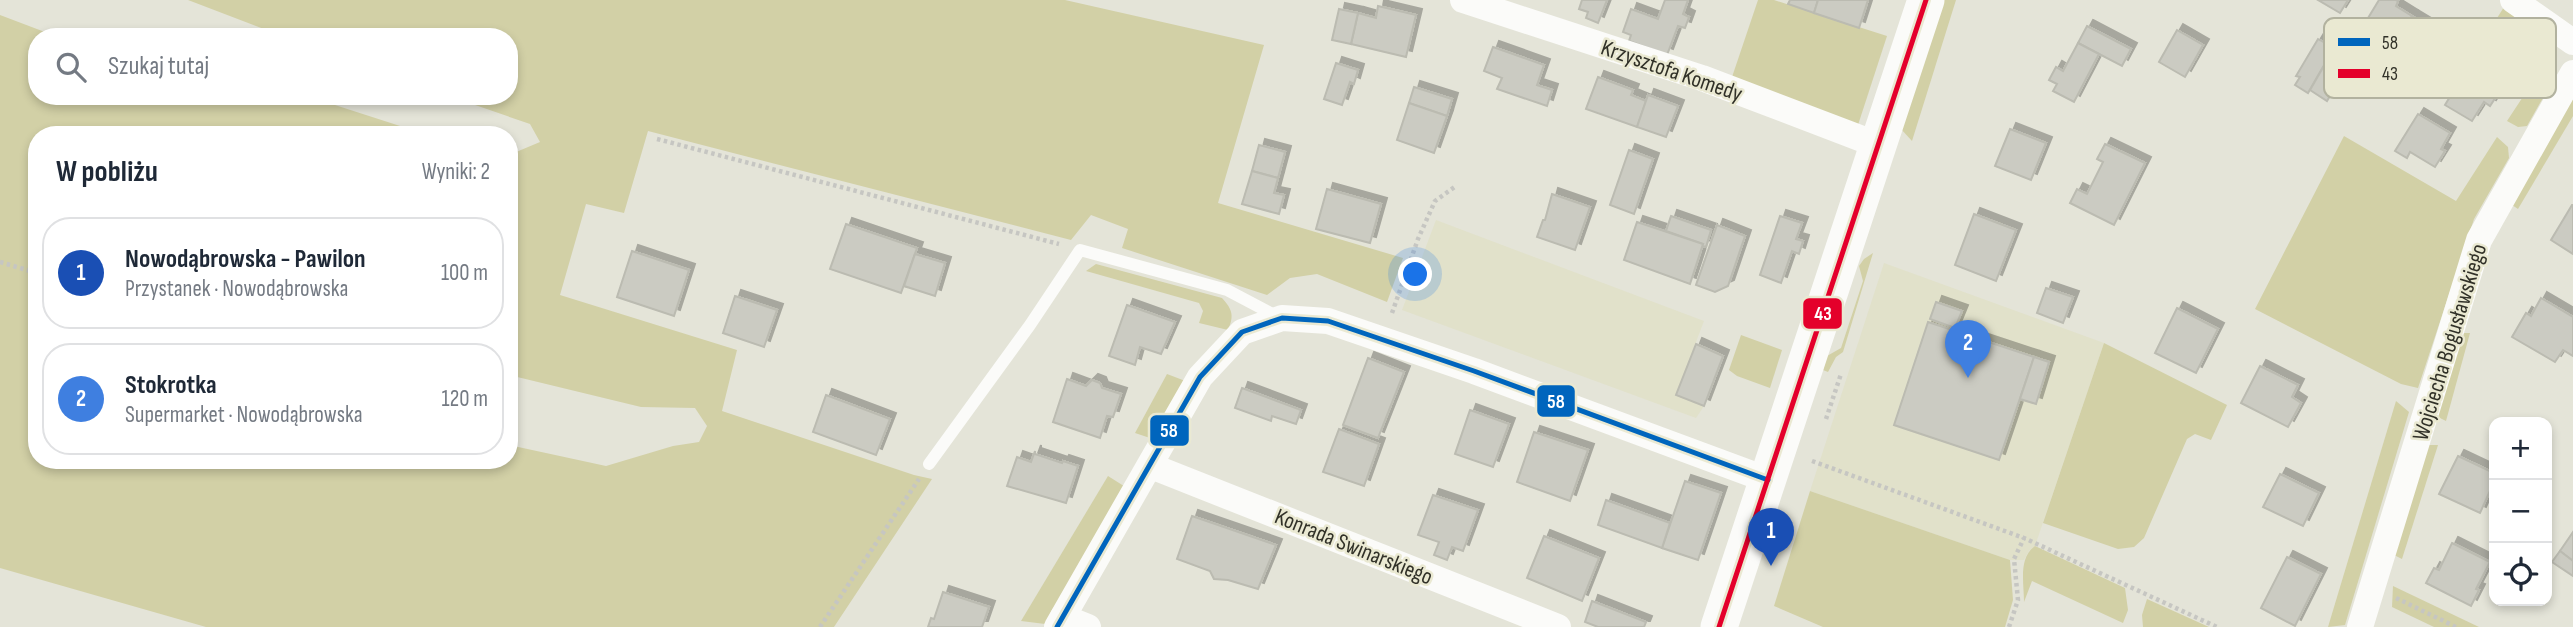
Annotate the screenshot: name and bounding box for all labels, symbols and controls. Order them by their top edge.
legend [2324,18,2556,98]
search box [28,28,518,105]
text: 58 [2382,32,2398,55]
street label: Krzysztofa Komedy [1597,34,1746,108]
icon: search [52,48,90,86]
text: Szukaj tutaj [108,51,209,82]
text: 43 [2382,63,2398,86]
text: W pobliżu [56,154,158,190]
text: Wyniki: 2 [422,158,490,186]
street label: Wojciecha Bogusławskiego [2407,240,2493,444]
text: Nowodąbrowska - Pawilon [125,244,366,275]
your location [1398,257,1432,291]
text: 1 [76,259,86,287]
text: 100 m [441,259,488,287]
text: Przystanek · Nowodąbrowska [125,275,348,303]
line badge: 43 [1802,297,1843,330]
text: 43 [1814,303,1832,326]
pin: 2 [1945,320,1991,378]
text: Stokrotka [125,370,217,401]
line badge: 58 [1536,384,1576,418]
text: 2 [76,385,86,413]
text: 120 m [442,385,488,413]
text: 58 [1547,391,1565,414]
text: Supermarket · Nowodąbrowska [125,401,363,429]
line badge: 58 [1149,414,1190,447]
map controls [2489,417,2552,606]
button: + [2489,417,2552,480]
text: 58 [1160,420,1178,443]
button: − [2489,480,2552,543]
street label: Konrada Swinarskiego [1271,503,1437,591]
pin: 1 [1748,508,1794,566]
button: locate [2489,543,2552,606]

